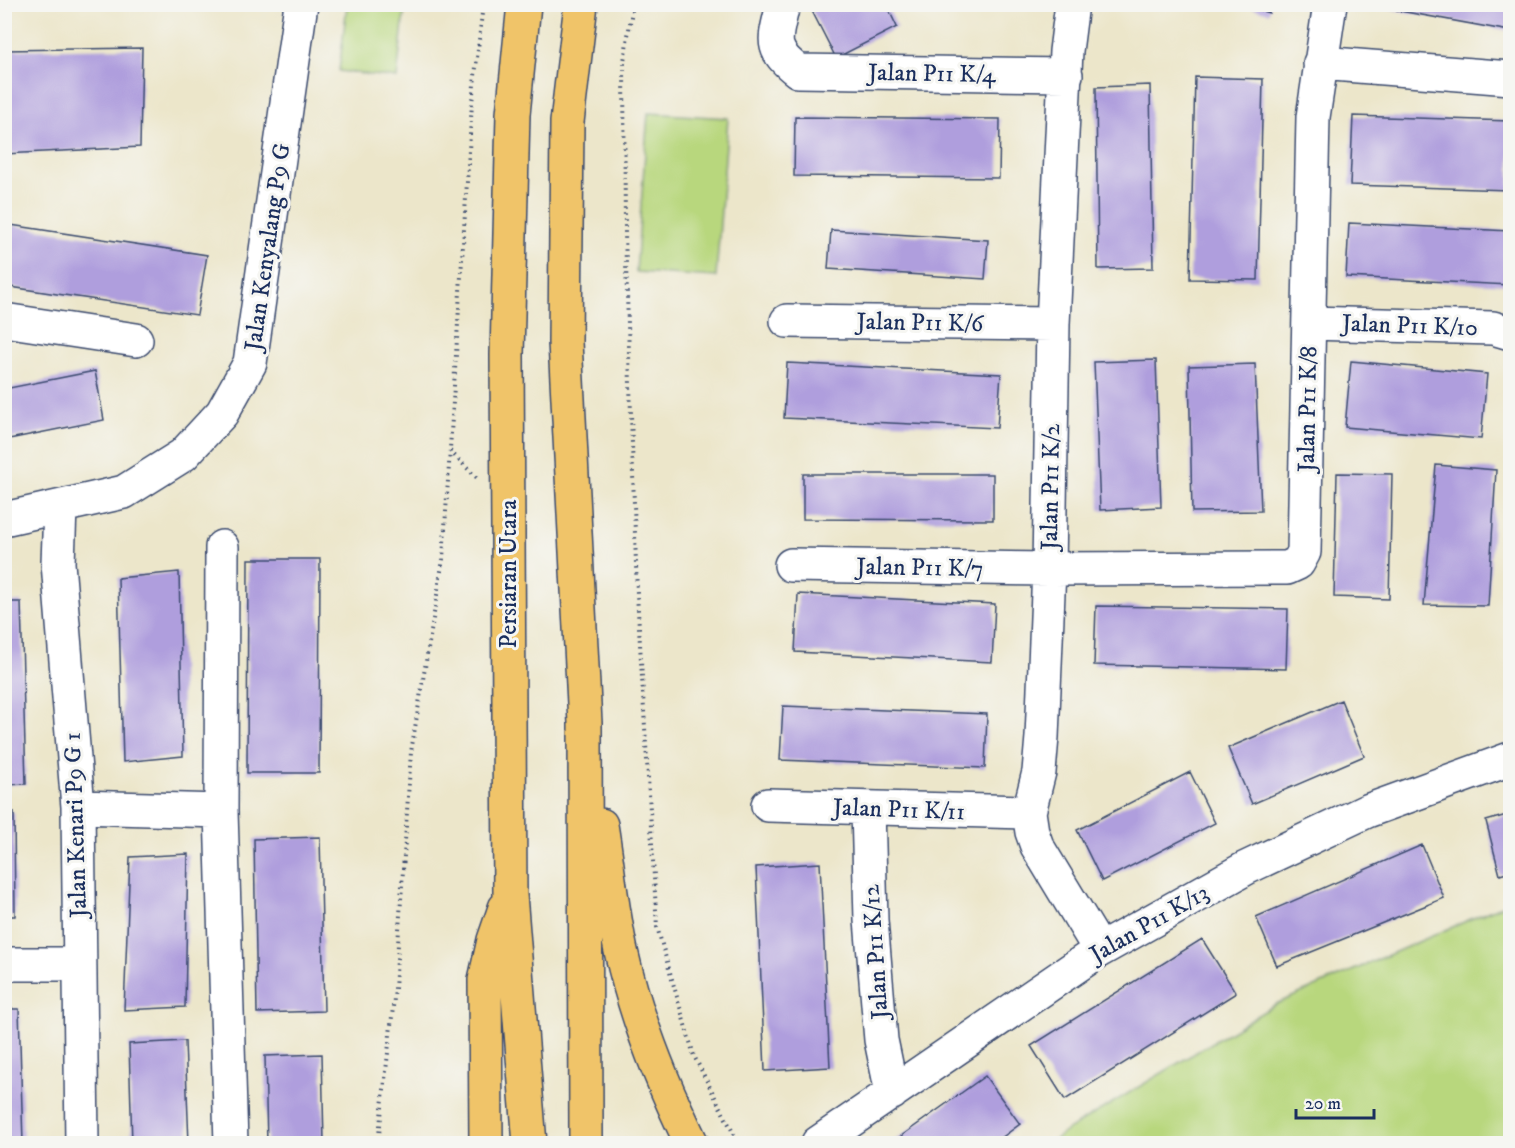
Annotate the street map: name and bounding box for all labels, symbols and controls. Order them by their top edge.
street label: Jalan P11 K/4 [866,58,997,90]
street label: Jalan Kenyalang P9 G [238,141,297,355]
street label: Jalan P11 K/6 [854,307,985,339]
street label: Jalan P11 K/10 [1339,309,1479,343]
street label: Jalan P11 K/8 [1292,346,1324,475]
street label: Jalan P11 K/2 [1035,423,1067,552]
street label: Persiaran Utara [494,499,524,648]
street label: Jalan P11 K/7 [854,552,984,584]
street label: Jalan Kenari P9 G 1 [58,732,94,920]
street label: Jalan P11 K/11 [830,793,965,827]
street label: Jalan P11 K/13 [1083,878,1214,971]
street label: Jalan P11 K/12 [856,883,896,1022]
scale bar [1296,1082,1374,1120]
text: 20 m [1305,1093,1341,1115]

